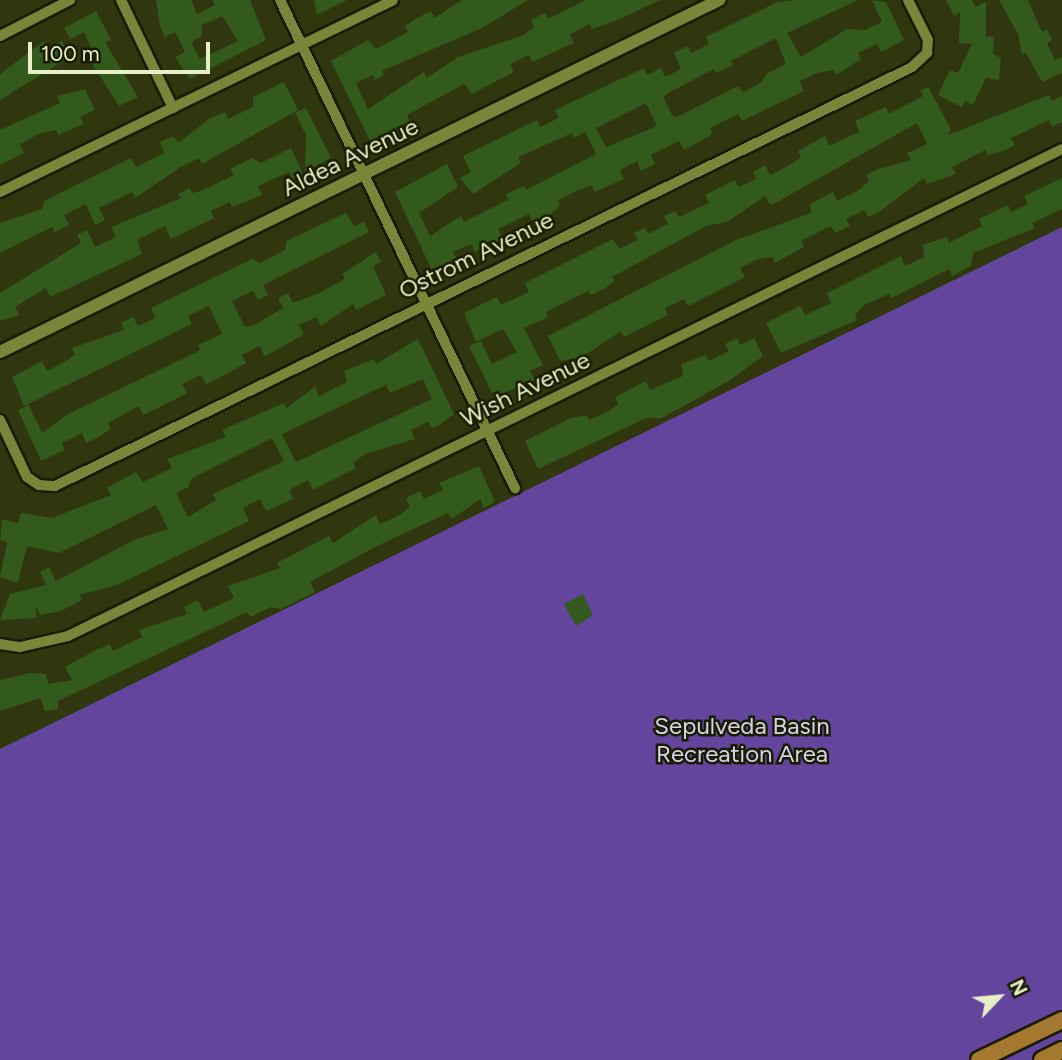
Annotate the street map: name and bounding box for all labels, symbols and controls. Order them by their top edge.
scale bar [32,28,214,72]
text: 100 m [41,41,100,66]
street label: Aldea Avenue [277,112,423,202]
street label: Ostrom Avenue [394,205,558,305]
street label: Wish Avenue [456,345,594,433]
park label: Sepulveda Basin Recreation Area [654,712,830,768]
north arrow [964,962,1034,1032]
text: N [1005,976,1032,999]

